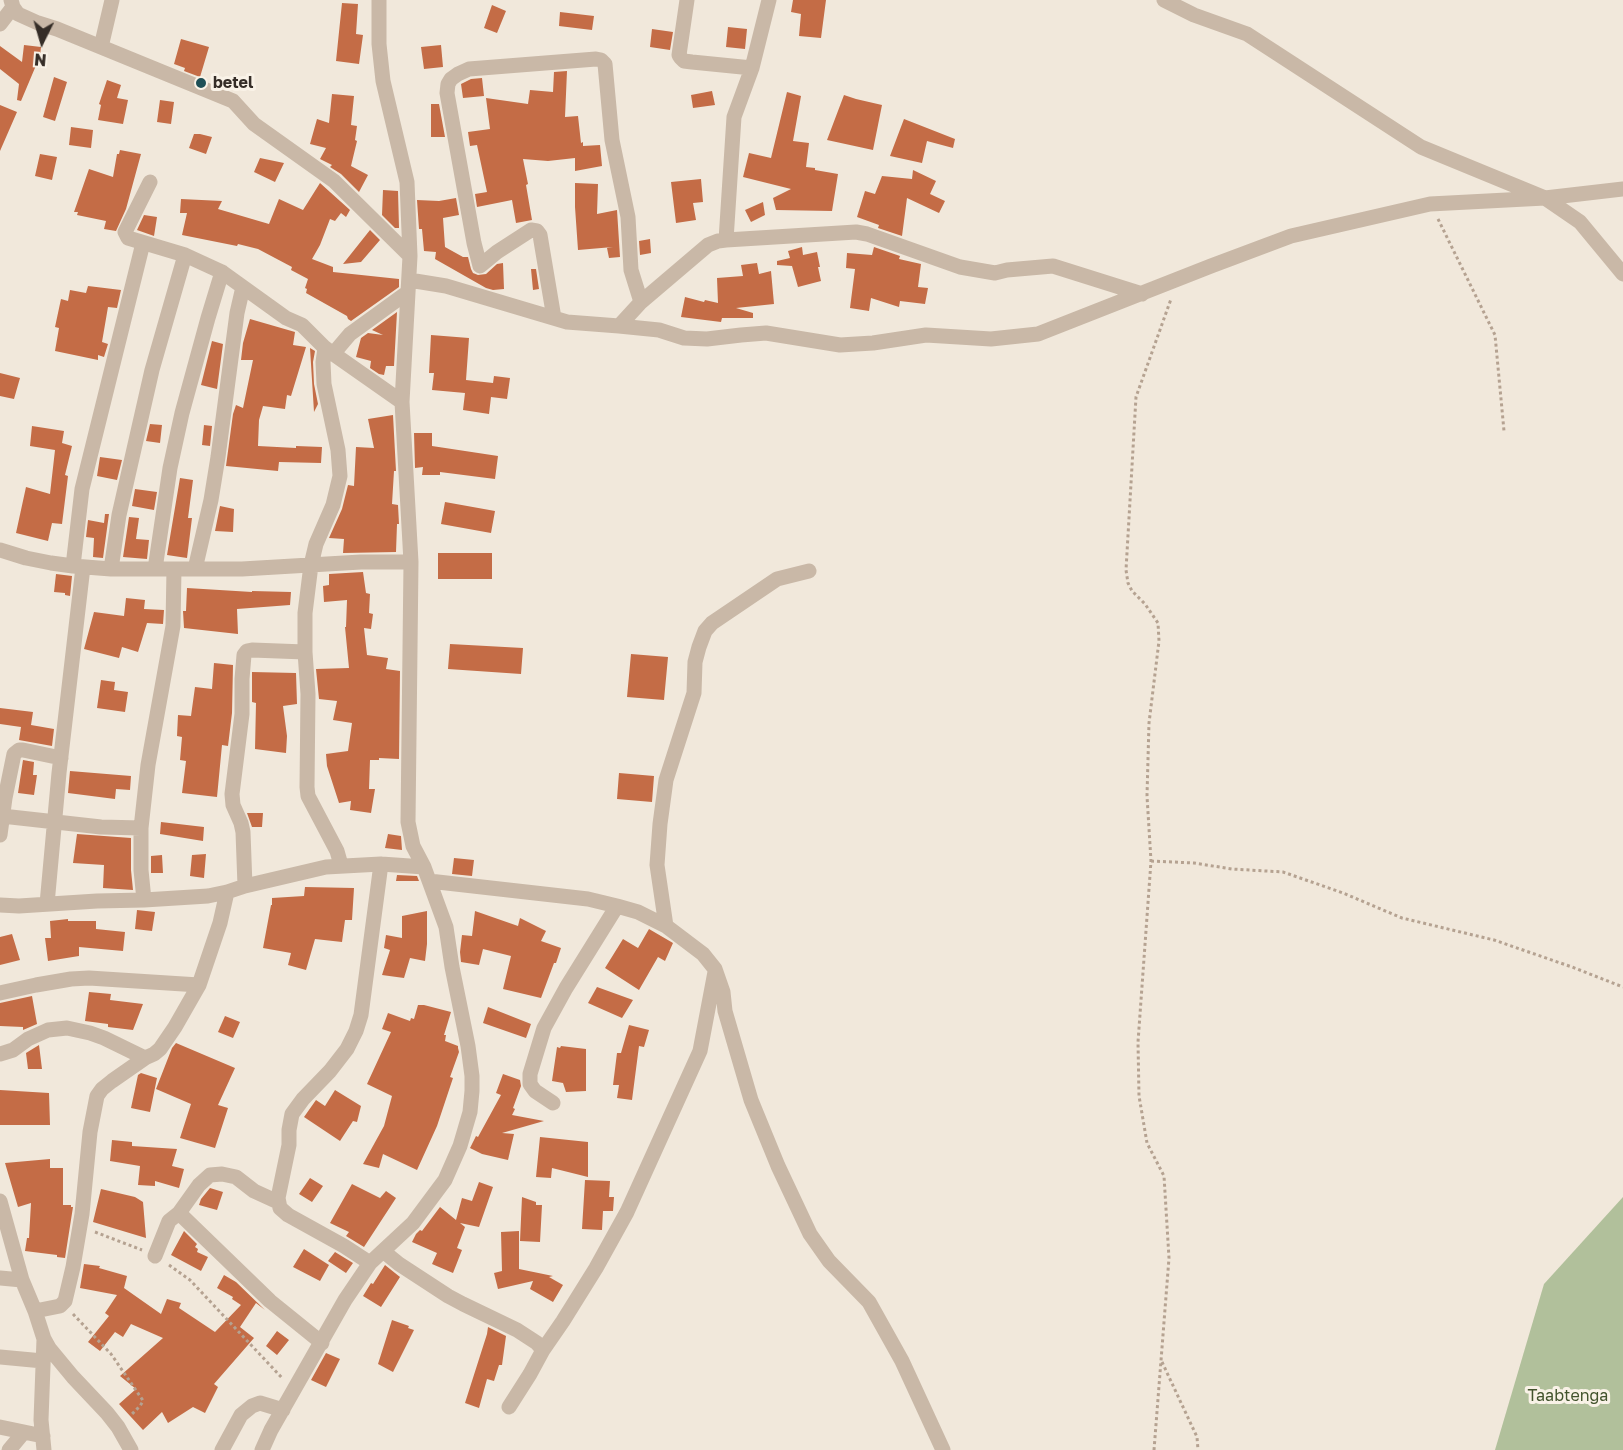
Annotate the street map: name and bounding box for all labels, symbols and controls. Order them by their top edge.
north arrow [12,12,72,72]
text: N [34,49,47,70]
place label: betel [213,73,253,93]
marker: betel [194,76,208,90]
park label: Taabtenga [1528,1386,1608,1406]

